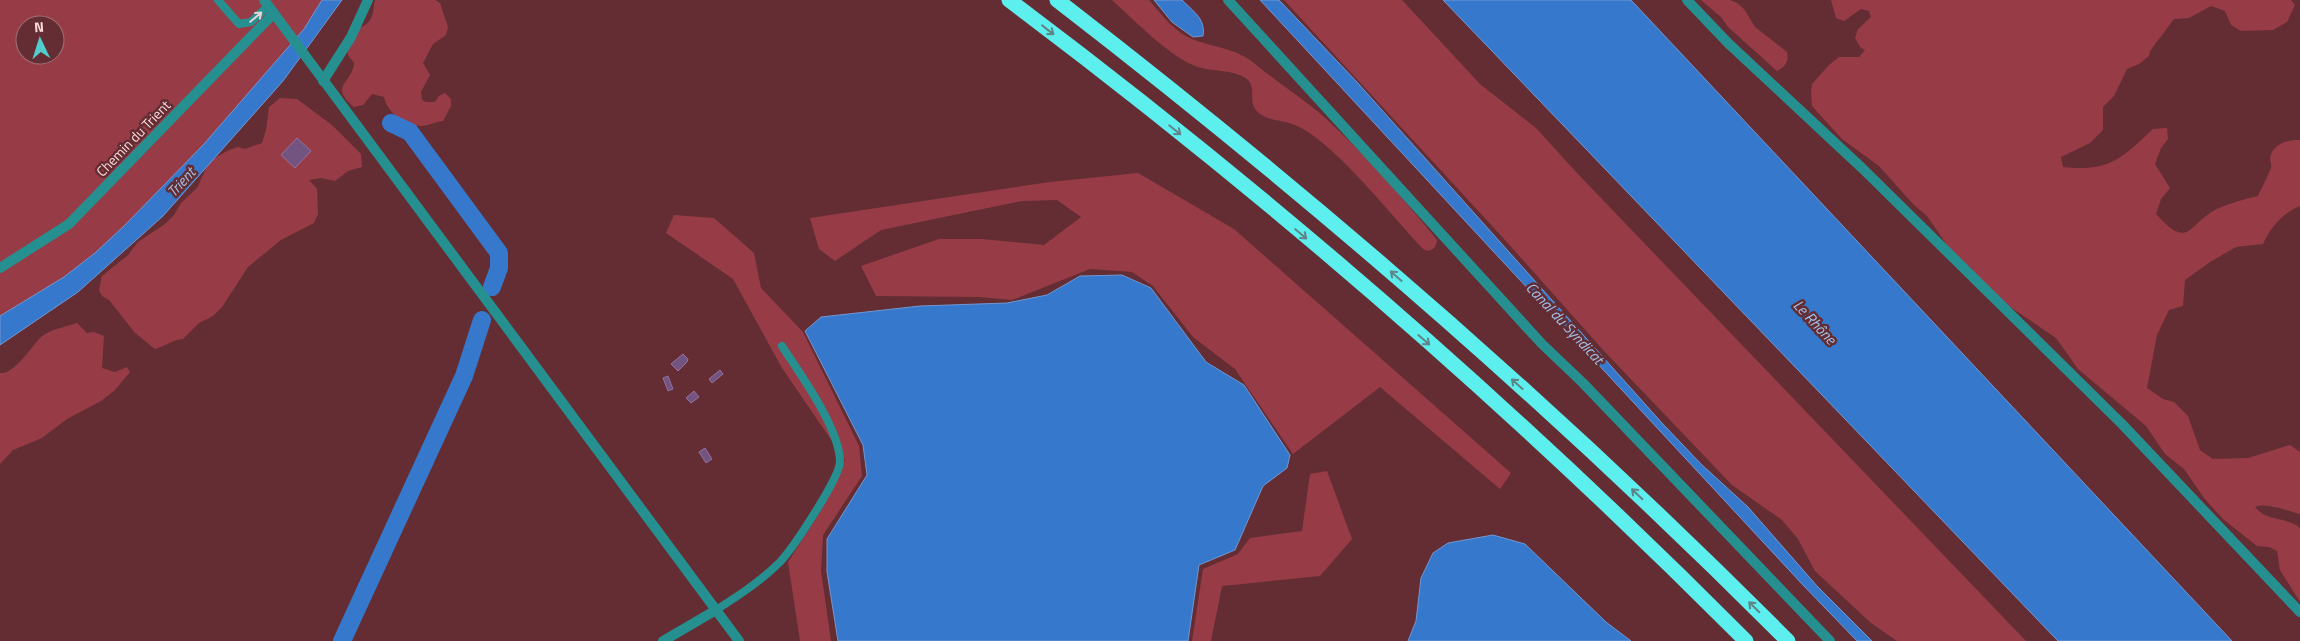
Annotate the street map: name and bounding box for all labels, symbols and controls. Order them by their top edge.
one-way arrow [249,11,262,23]
north arrow [15,15,65,65]
text: N [33,16,45,37]
one-way arrow [1041,24,1054,35]
street label: Chemin du Trient [91,95,175,181]
one-way arrow [1169,125,1182,136]
water label: Trient [161,160,202,202]
one-way arrow [1294,228,1307,239]
one-way arrow [1389,270,1402,282]
water label: Canal du Syndicat [1521,277,1611,371]
water label: Le Rhône [1788,294,1843,350]
one-way arrow [1418,334,1431,345]
one-way arrow [1511,378,1524,390]
one-way arrow [1630,488,1643,500]
one-way arrow [1748,600,1760,613]

